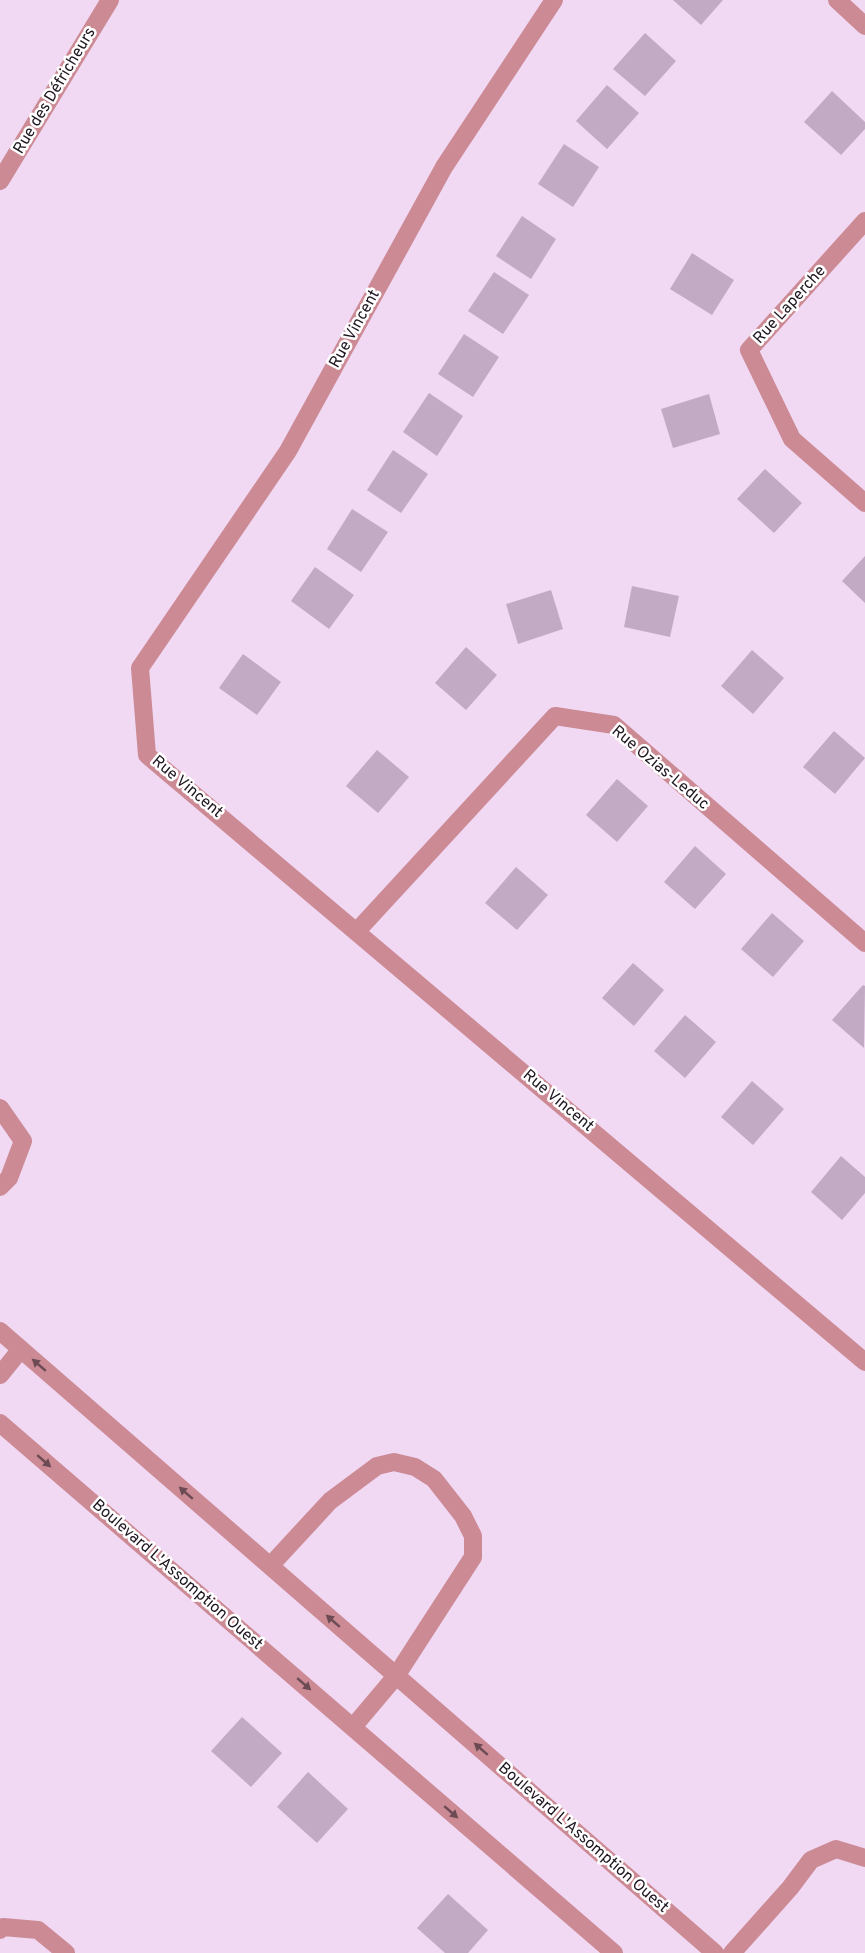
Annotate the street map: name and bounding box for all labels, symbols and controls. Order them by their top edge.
street label: Rue des Défricheurs [9,24,101,158]
street label: Rue Laperche [749,262,831,348]
street label: Rue Vincent [325,286,385,372]
street label: Rue Ozias-Leduc [607,721,713,815]
street label: Rue Vincent [147,752,227,822]
street label: Rue Vincent [518,1066,598,1136]
one-way arrow [32,1359,47,1372]
one-way arrow [36,1454,51,1467]
one-way arrow [179,1487,194,1500]
street label: Boulevard L'Assomption Ouest [88,1495,266,1655]
one-way arrow [326,1614,341,1628]
one-way arrow [296,1677,311,1690]
one-way arrow [473,1742,488,1756]
street label: Boulevard L'Assomption Ouest [494,1758,672,1918]
one-way arrow [443,1805,458,1818]

